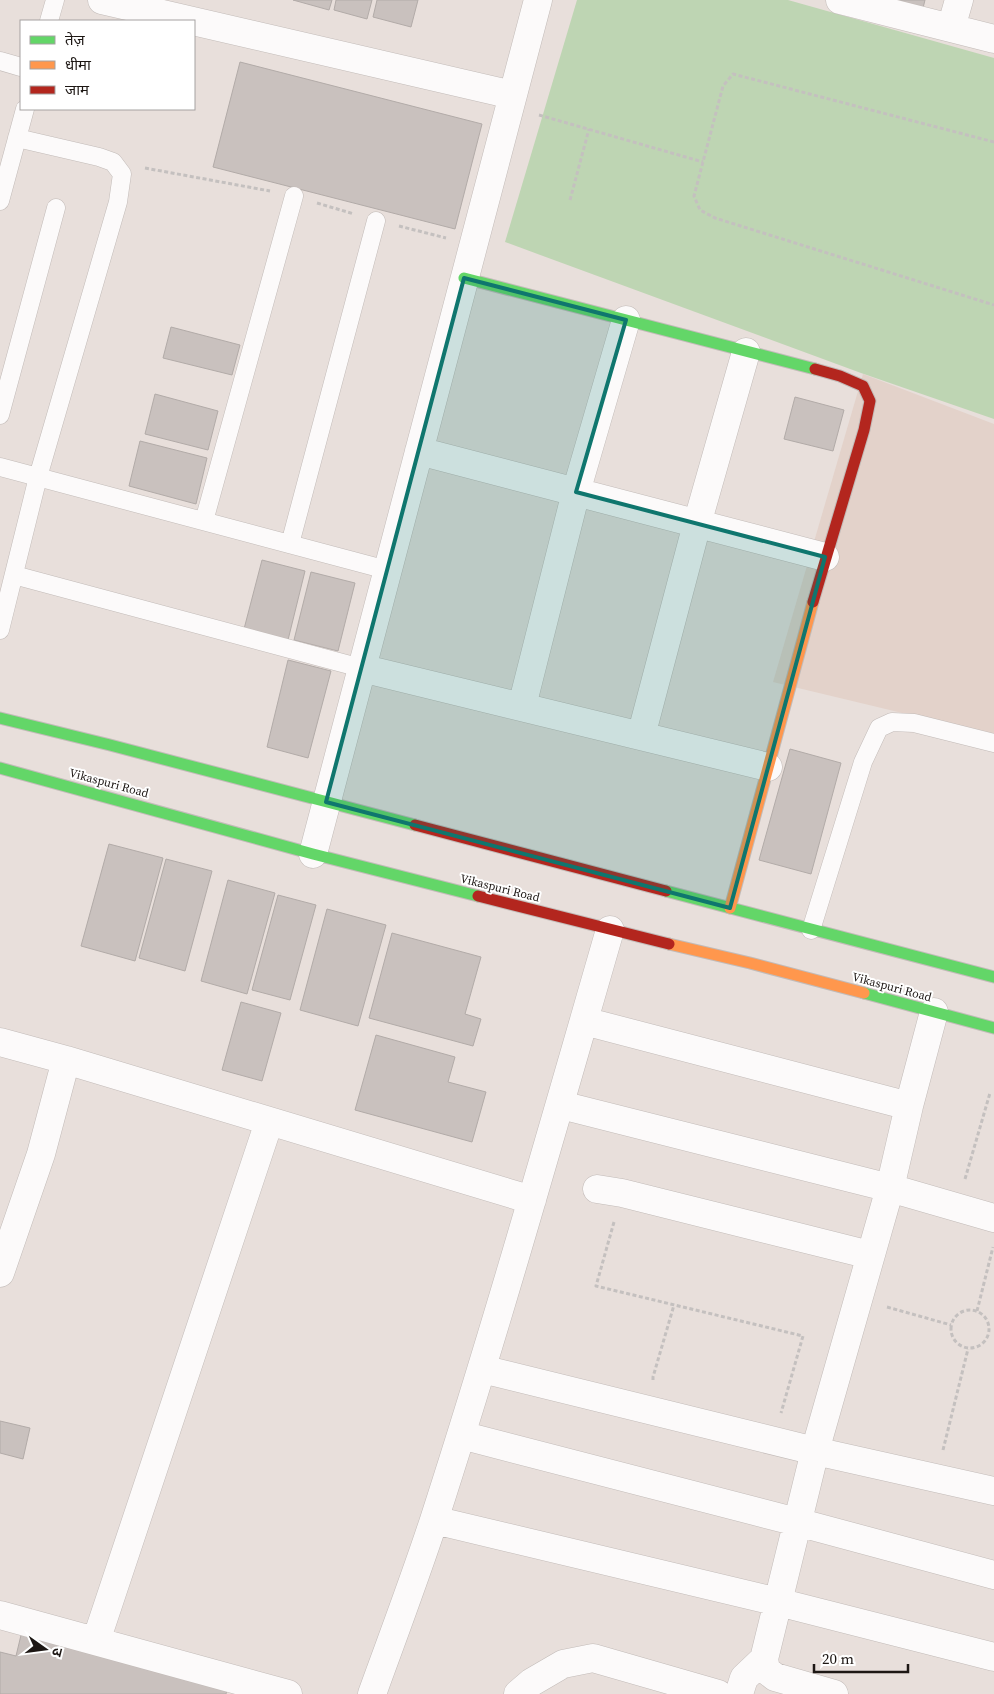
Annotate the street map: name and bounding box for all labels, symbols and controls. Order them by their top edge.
legend [20,20,195,110]
text: तेज़ [65,29,86,50]
text: धीमा [65,54,92,75]
text: जाम [65,79,90,100]
street label: Vikaspuri Road [68,765,151,801]
street label: Vikaspuri Road [458,870,542,906]
street label: Vikaspuri Road [851,969,934,1005]
north arrow [20,1624,70,1674]
scale bar [814,1642,908,1674]
text: उ [47,1646,68,1659]
text: 20 m [822,1648,854,1669]

